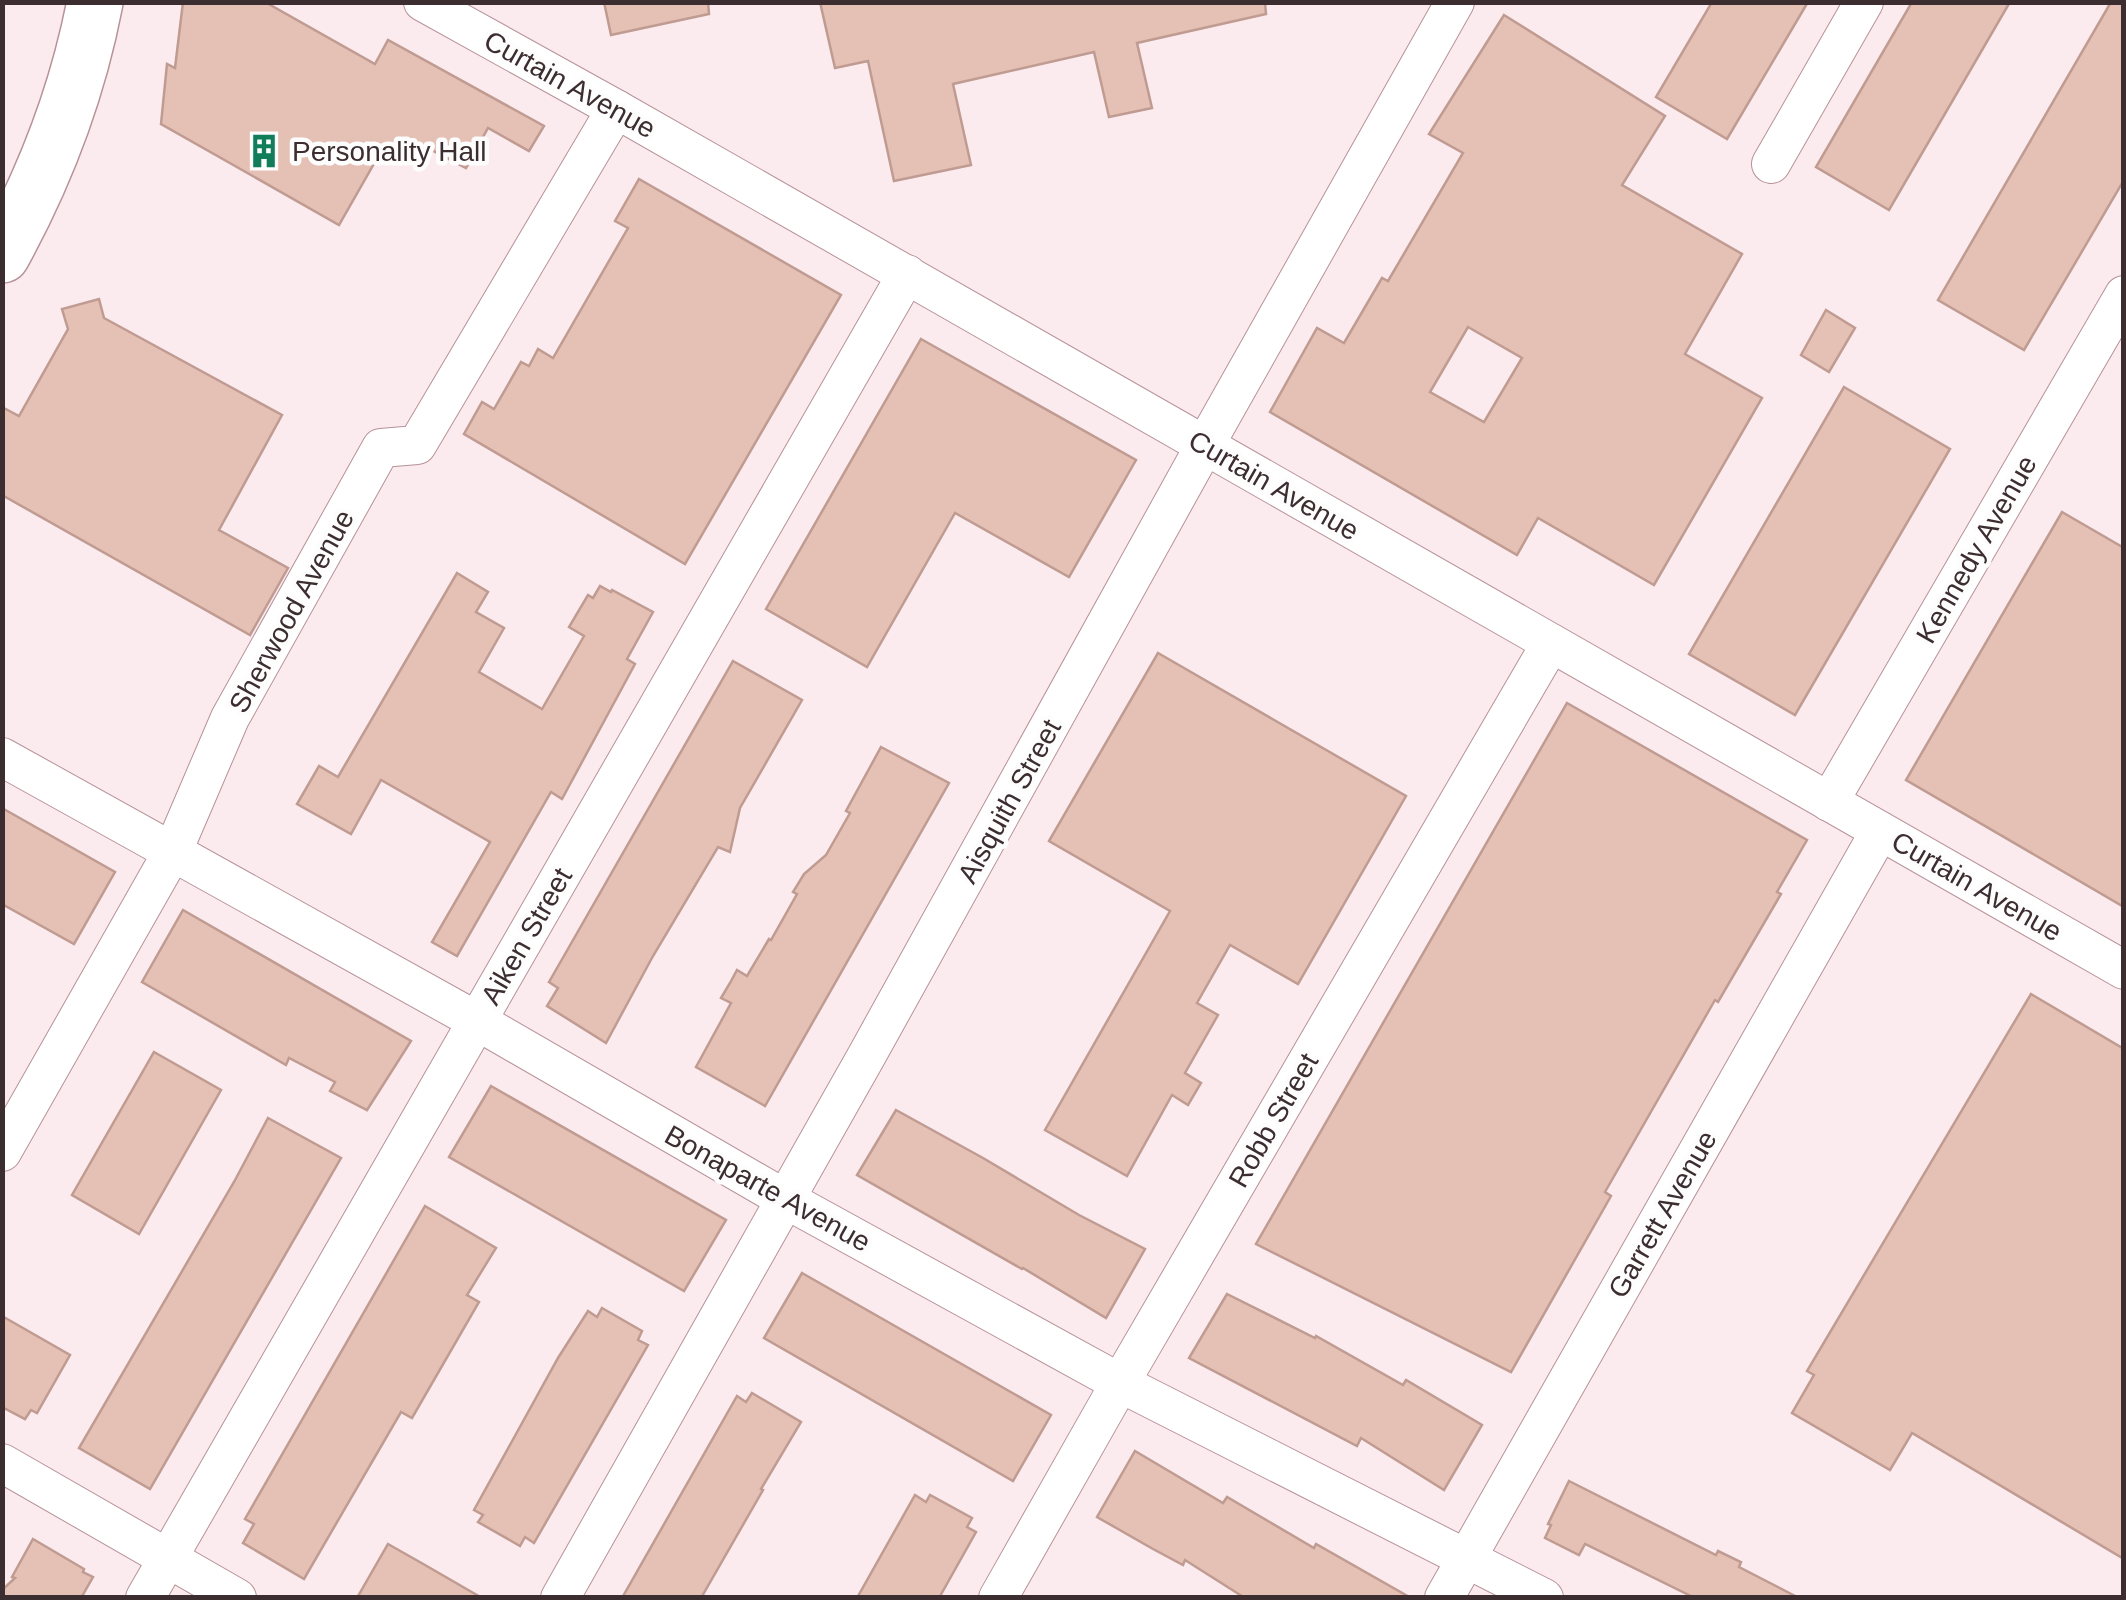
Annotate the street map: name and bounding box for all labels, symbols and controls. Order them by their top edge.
street label: Curtain Avenue [479,25,661,144]
building icon: Personality Hall [245,132,283,170]
place label: Personality Hall [292,136,487,167]
street label: Curtain Avenue [1183,424,1364,547]
street label: Kennedy Avenue [1910,450,2043,648]
street label: Sherwood Avenue [223,505,360,718]
street label: Aisquith Street [952,714,1067,888]
street label: Curtain Avenue [1886,825,2067,948]
street label: Aiken Street [475,862,578,1010]
street label: Robb Street [1223,1048,1324,1193]
street label: Bonaparte Avenue [660,1119,876,1258]
street label: Garrett Avenue [1602,1125,1723,1303]

